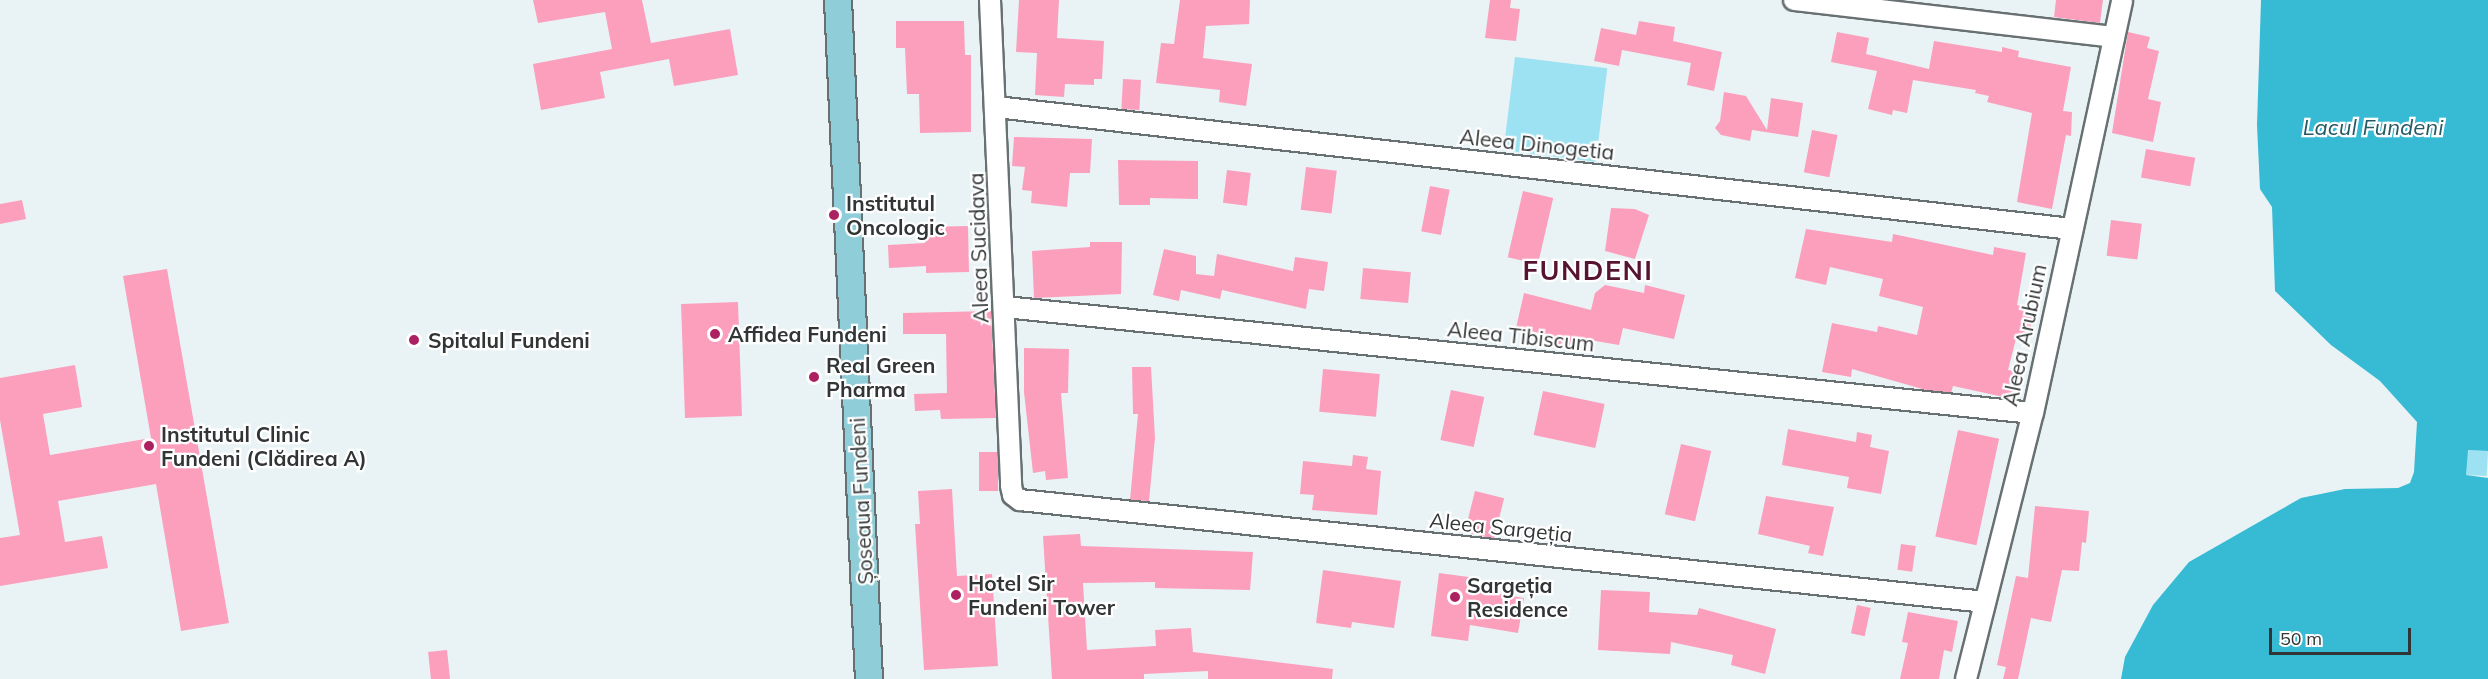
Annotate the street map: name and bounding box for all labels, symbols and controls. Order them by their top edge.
water label: Lacul Fundeni [2303,115,2443,141]
street label: Aleea Dinogetia [1458,123,1616,165]
street label: Aleea Sucidava [963,172,993,324]
place label: Institutul Oncologic [846,190,945,240]
marker: Institutul Oncologic [827,208,841,222]
district label: FUNDENI [1522,255,1654,287]
street label: Aleea Arubium [1997,262,2051,408]
street label: Aleea Tibiscum [1446,316,1596,356]
place label: Affidea Fundeni [728,321,887,347]
marker: Affidea Fundeni [706,325,724,343]
place label: Spitalul Fundeni [428,327,590,353]
marker: Spitalul Fundeni [405,331,423,349]
place label: Real Green Pharma [826,352,936,402]
marker: Real Green Pharma [807,370,821,384]
street label: Șoseaua Fundeni [844,417,878,585]
place label: Institutul Clinic Fundeni (Clădirea A) [161,421,367,471]
marker: Institutul Clinic Fundeni (Clădirea A) [142,439,156,453]
street label: Aleea Sargeția [1428,507,1574,547]
place label: Hotel Sir Fundeni Tower [968,570,1115,620]
place label: Sargeția Residence [1467,572,1568,622]
marker: Hotel Sir Fundeni Tower [949,588,963,602]
marker: Sargeția Residence [1448,590,1462,604]
scale bar [2272,616,2414,654]
text: 50 m [2280,627,2322,650]

